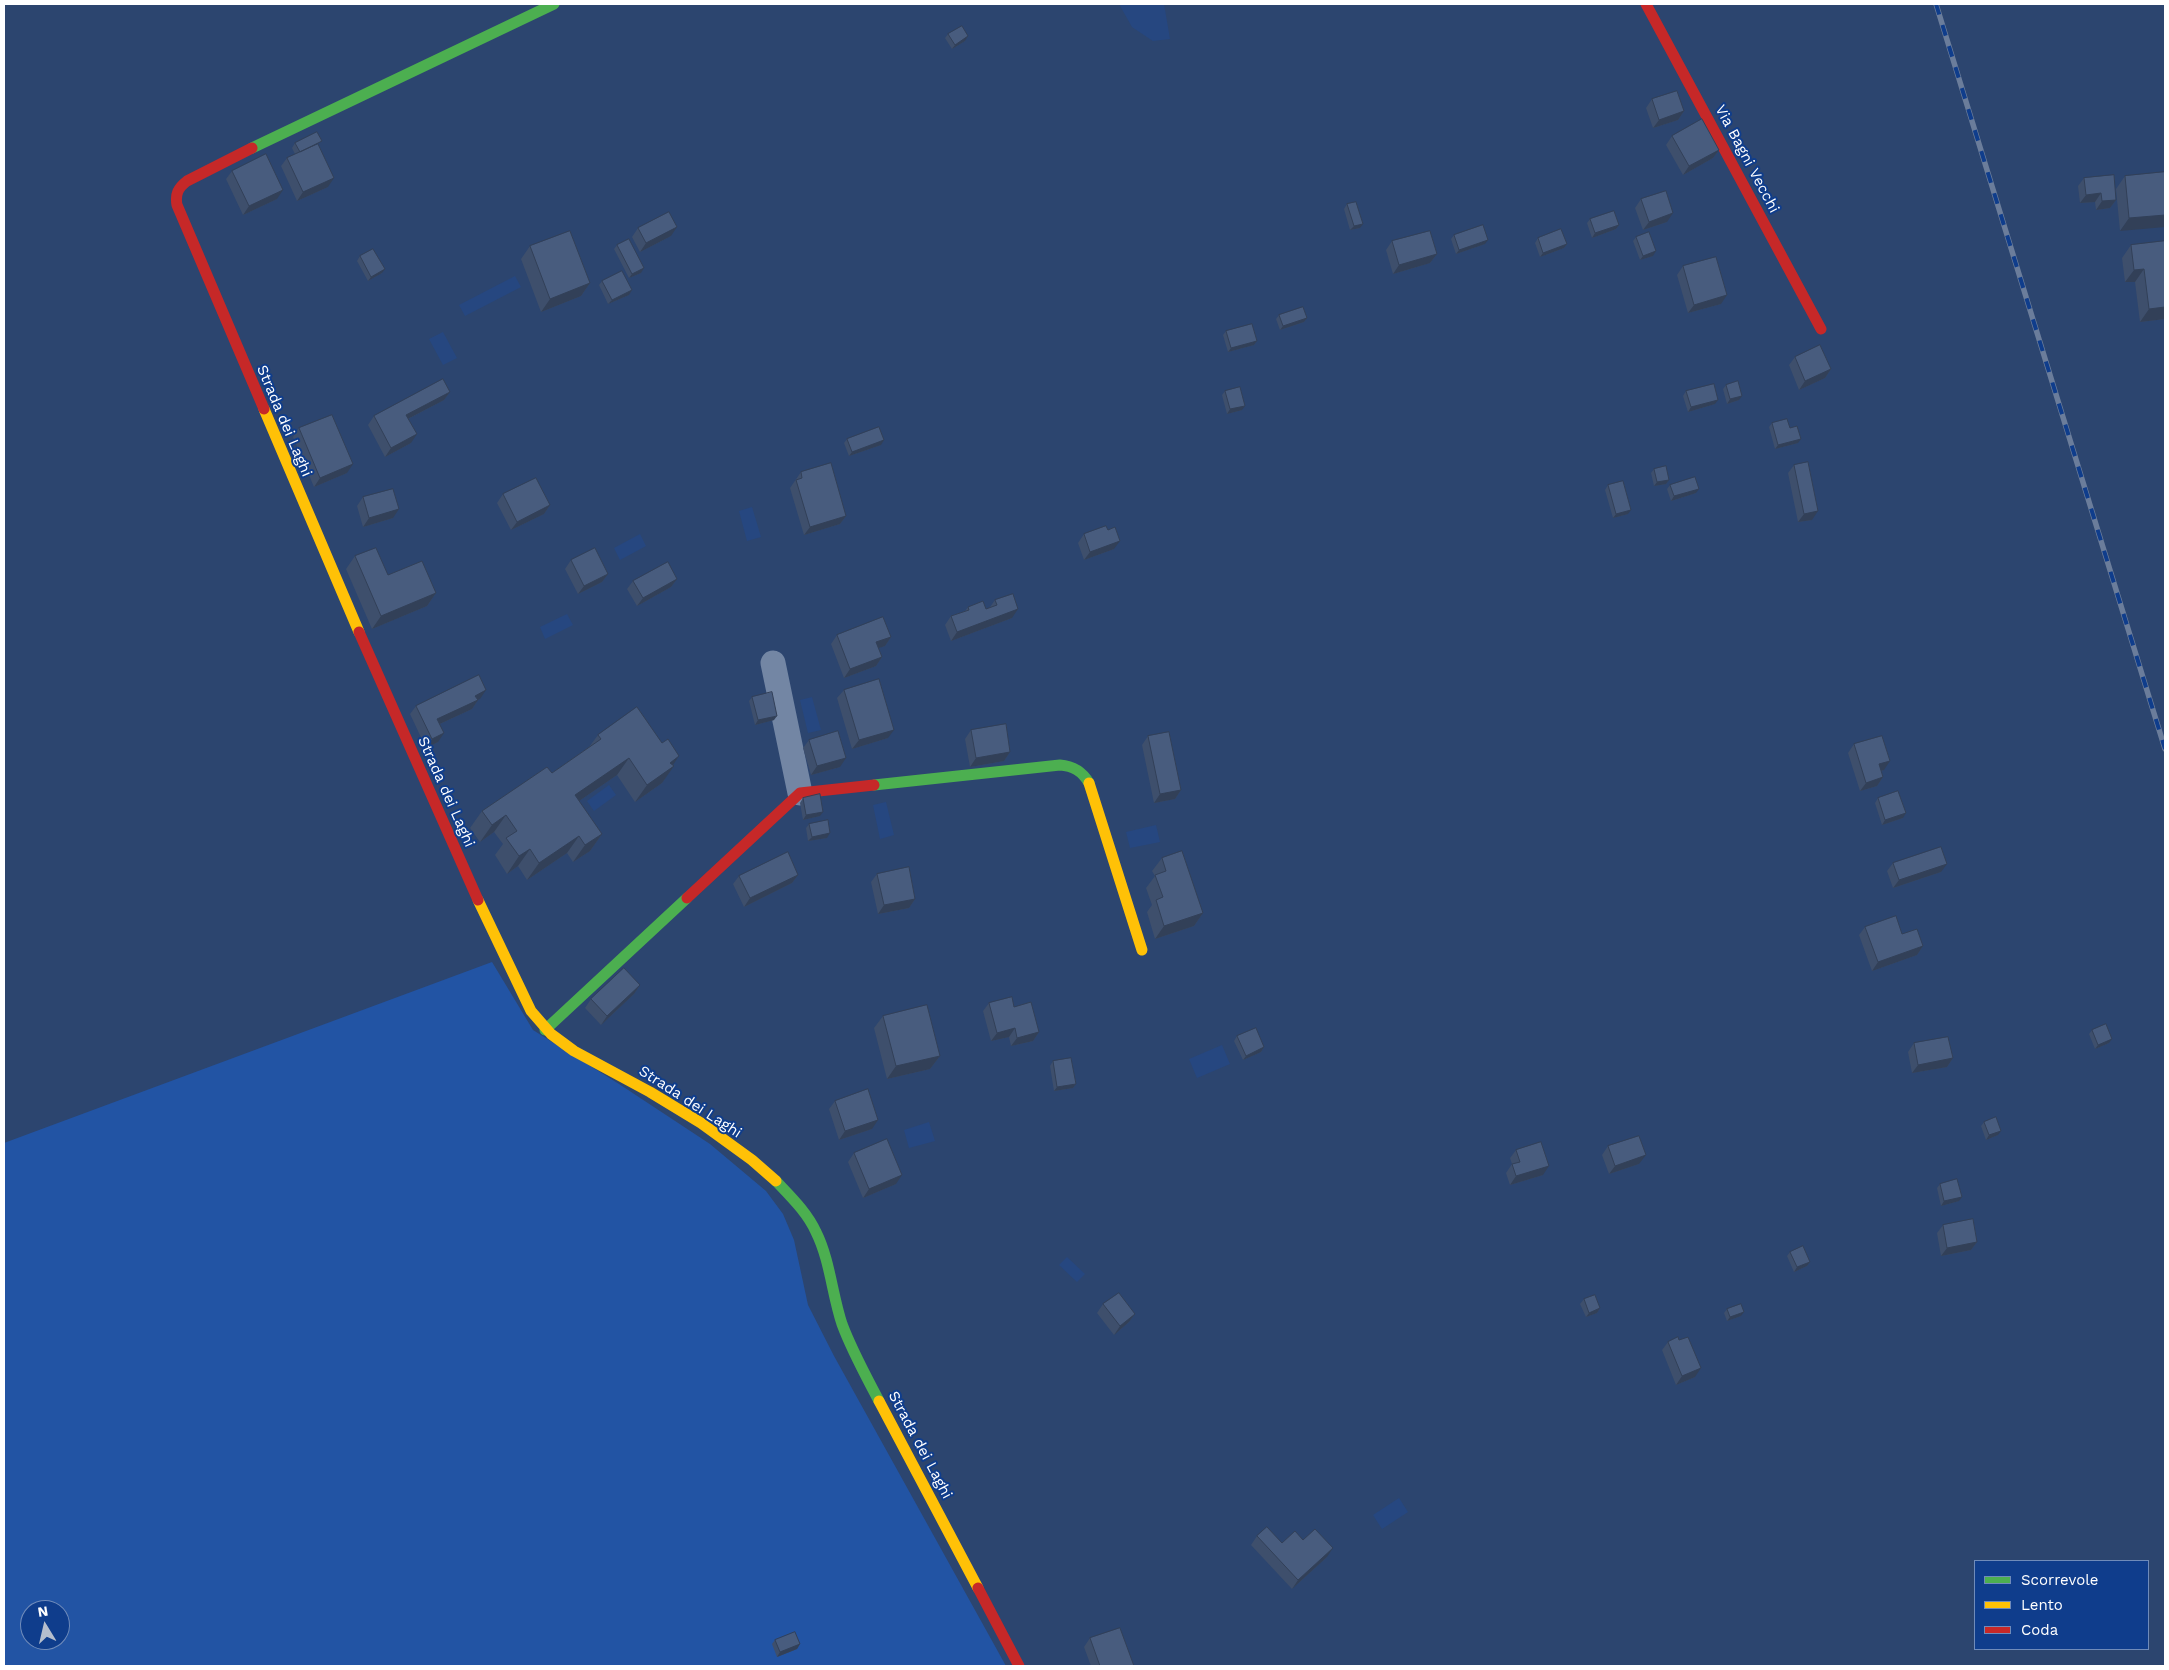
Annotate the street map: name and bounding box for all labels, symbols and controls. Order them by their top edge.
street label: Via Bagni Vecchi [1711,102,1783,216]
street label: Strada dei Laghi [252,363,316,479]
street label: Strada dei Laghi [414,734,478,850]
street label: Strada dei Laghi [635,1062,745,1142]
street label: Strada dei Laghi [884,1388,956,1502]
legend [1974,1560,2149,1650]
text: Scorrevole [2021,1571,2099,1589]
text: Lento [2021,1596,2063,1614]
north arrow [20,1600,70,1650]
text: N [36,1602,49,1620]
text: Coda [2021,1621,2058,1639]

